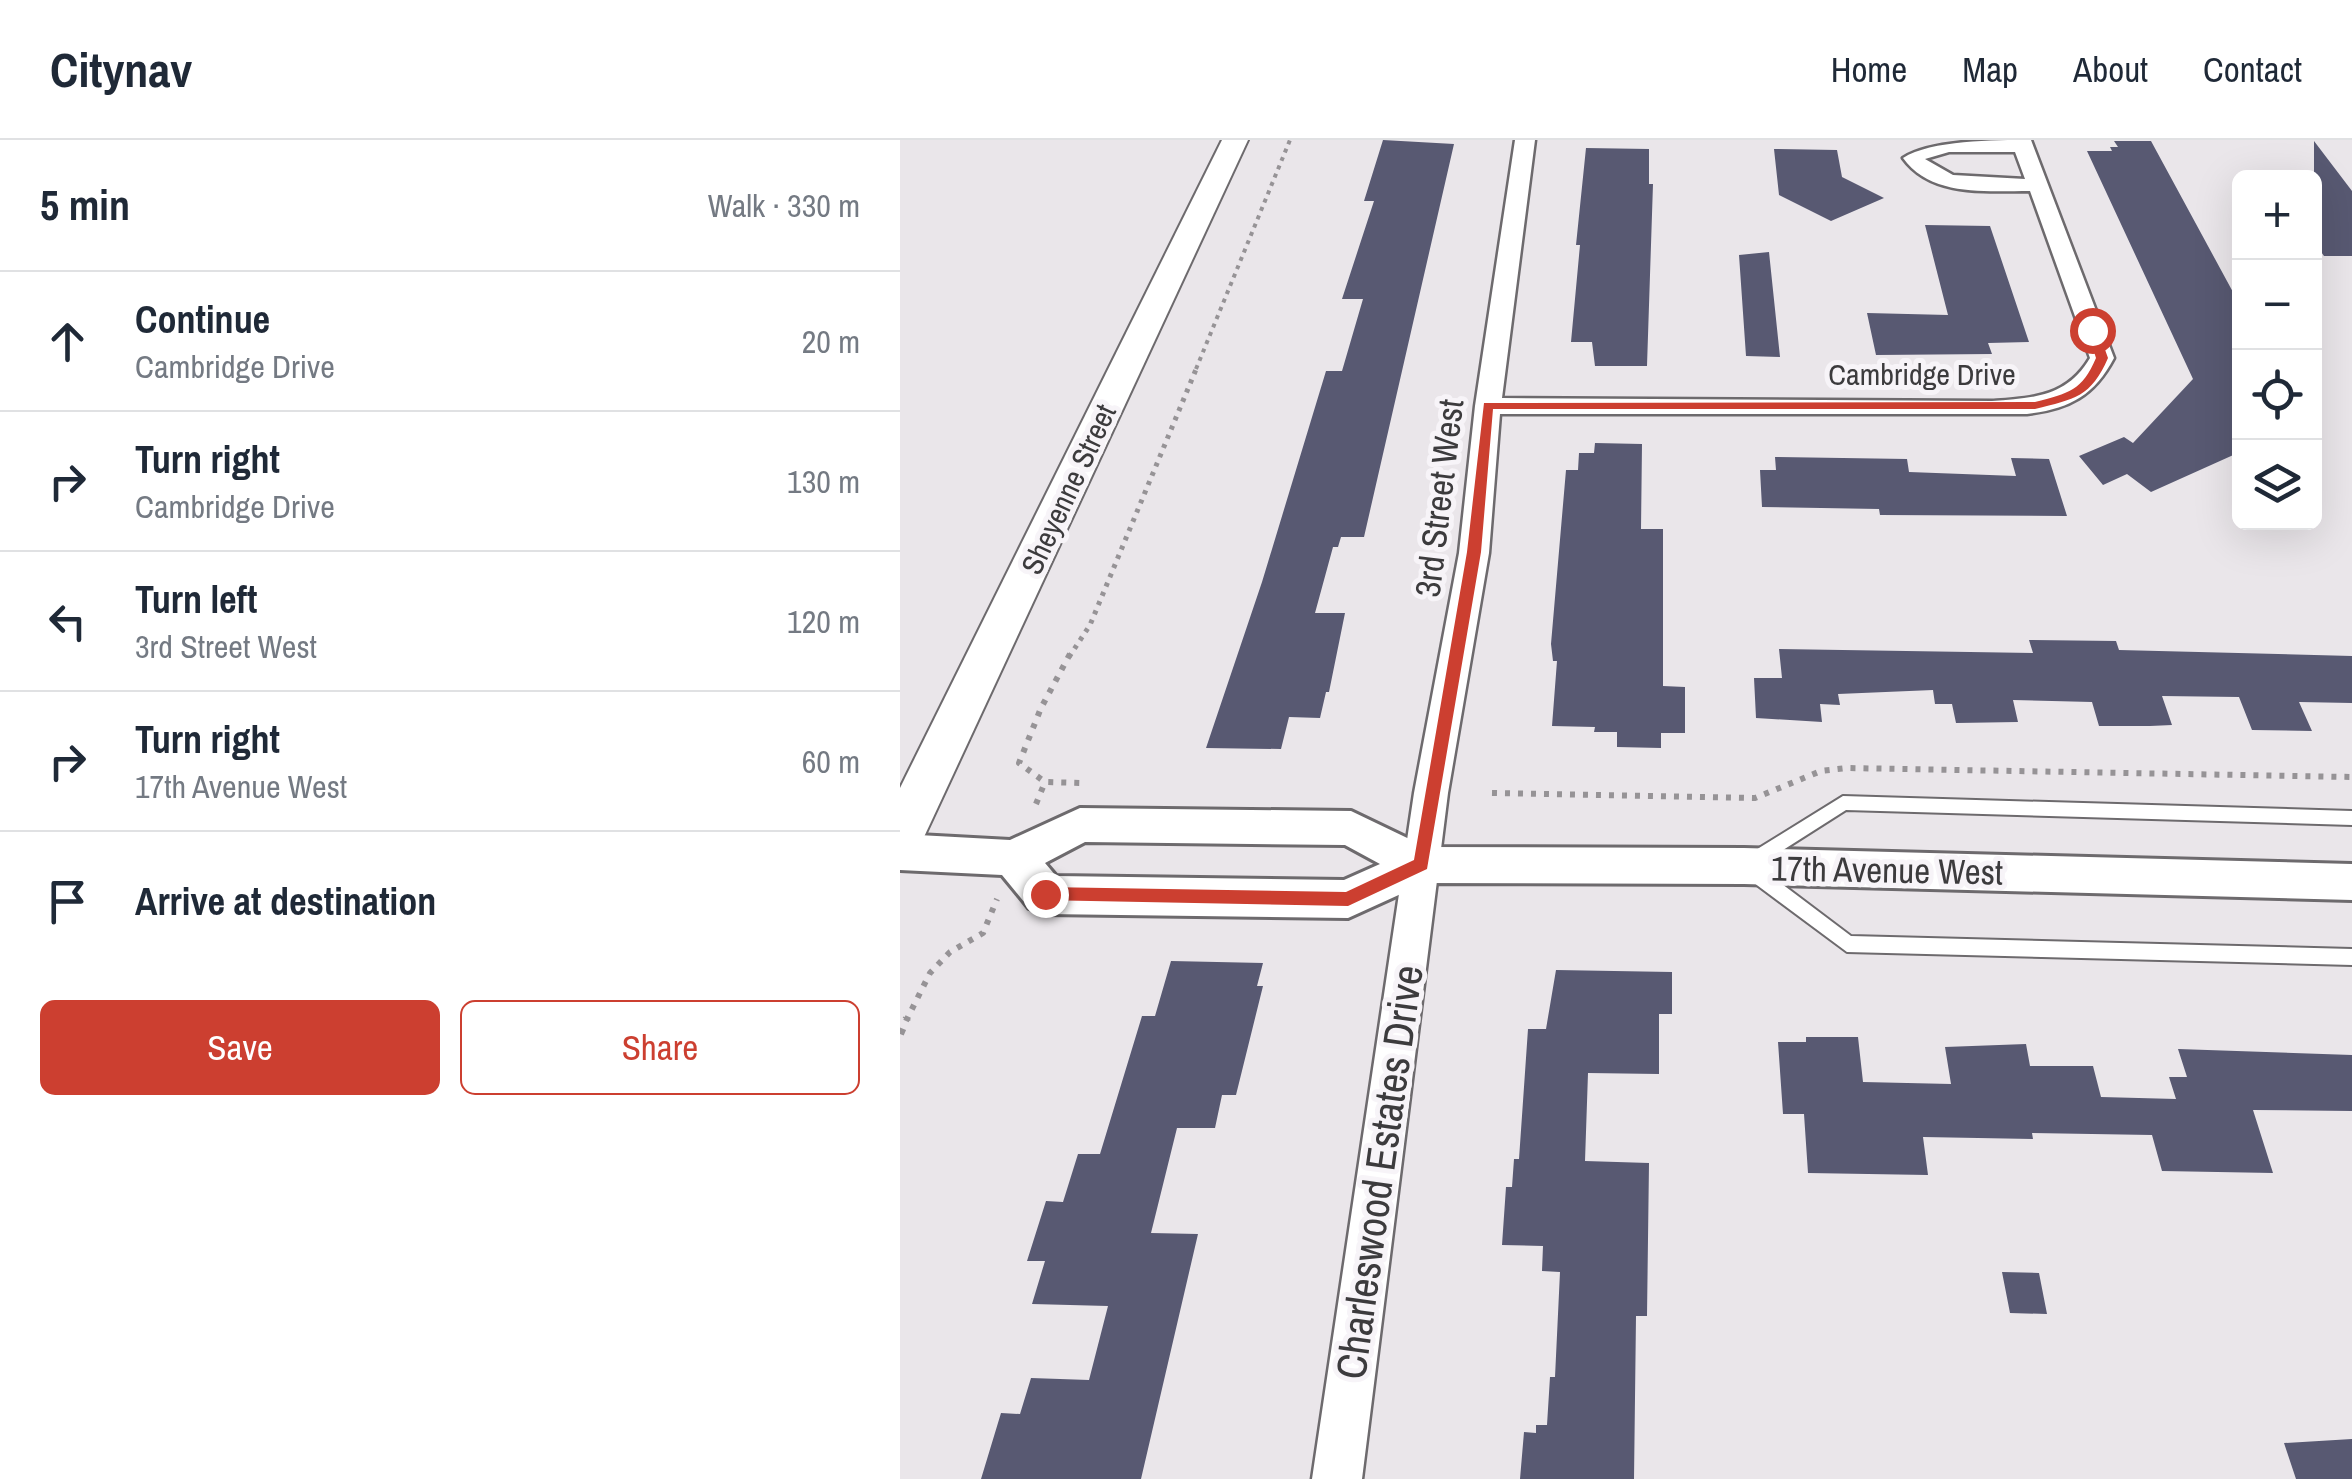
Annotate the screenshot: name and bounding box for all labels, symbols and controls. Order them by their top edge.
text: Citynav [50,37,192,102]
text: Home [1831,46,1907,93]
text: Map [1962,46,2018,93]
text: About [2073,46,2148,93]
text: Contact [2203,46,2302,93]
map controls [2232,170,2322,530]
button: + [2232,170,2322,260]
text: 5 min [40,177,130,233]
text: Walk · 330 m [708,184,860,227]
button: − [2232,260,2322,350]
text: Continue [135,294,270,345]
route start [2070,308,2116,354]
icon: ahead [40,314,95,369]
text: 20 m [802,320,860,363]
text: Cambridge Drive [135,345,335,388]
button: locate [2232,350,2322,440]
street label: Cambridge Drive [1828,354,2016,394]
street label: 3rd Street West [1404,396,1474,600]
street label: Sheyenne Street [1011,397,1125,581]
text: Turn right [135,434,280,485]
button: layers [2232,440,2322,530]
icon: right [40,454,95,509]
text: 130 m [787,460,860,503]
text: Cambridge Drive [135,485,335,528]
text: Turn left [135,574,257,625]
icon: left [40,594,95,649]
text: 120 m [787,600,860,643]
text: 3rd Street West [135,625,317,668]
text: Turn right [135,714,280,765]
icon: right [40,734,95,789]
text: 60 m [802,740,860,783]
text: 17th Avenue West [135,765,347,808]
street label: 17th Avenue West [1771,844,2003,896]
route end [1023,872,1069,918]
icon: arrive [40,874,95,929]
text: Arrive at destination [135,876,436,927]
street label: Charleswood Estates Drive [1322,961,1436,1383]
button: Save [40,1000,440,1095]
button: Share [460,1000,860,1095]

